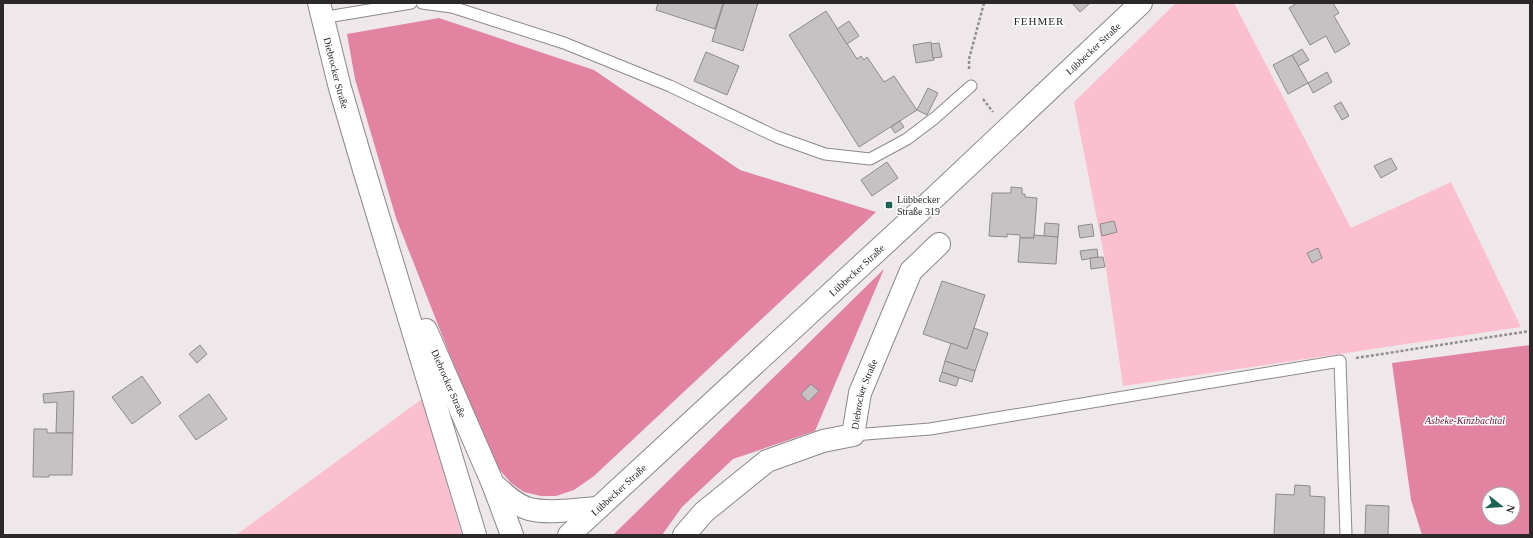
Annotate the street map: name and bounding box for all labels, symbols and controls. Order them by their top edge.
district label: FEHMER [1014,15,1064,27]
street label: Lübbecker Straße [1064,20,1123,77]
street label: Diebrocker Straße [322,36,351,110]
place label: Lübbecker Straße 319 [897,194,940,217]
marker: Lübbecker Straße 319 [884,200,894,210]
street label: Lübbecker Straße [827,242,887,298]
street label: Diebrocker Straße [429,348,469,420]
street label: Diebrocker Straße [849,357,880,430]
park label: Asbeke-Kinzbachtal [1424,415,1505,426]
street label: Lübbecker Straße [589,461,649,518]
north arrow [1481,486,1521,526]
text: N [1504,503,1517,515]

